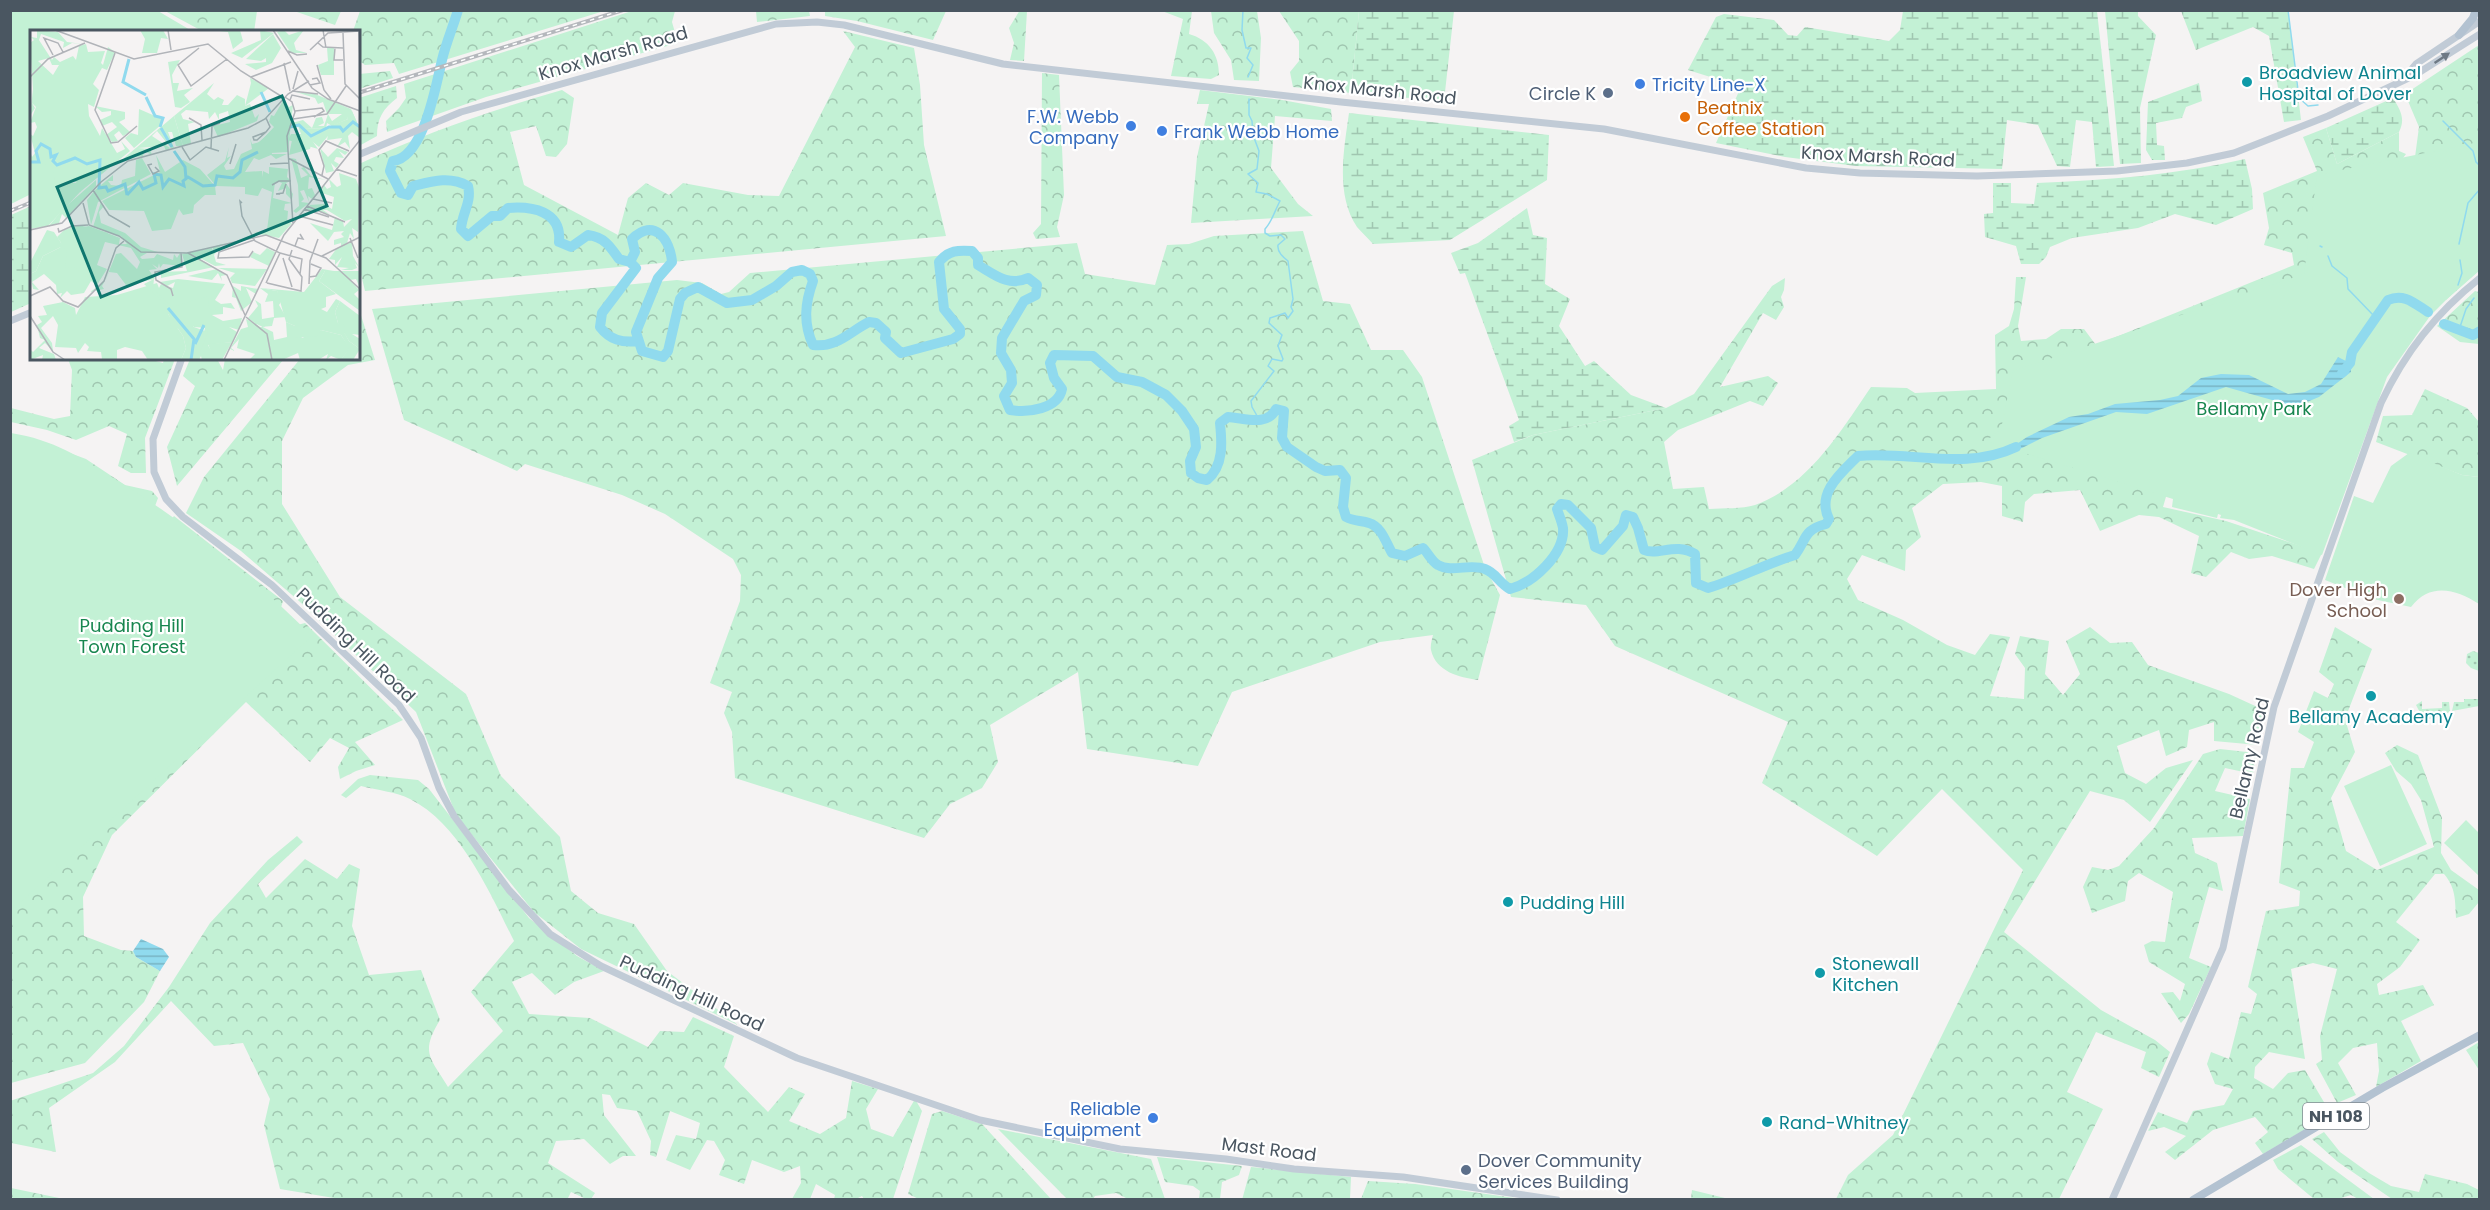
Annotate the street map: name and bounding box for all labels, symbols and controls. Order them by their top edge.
street label: Knox Marsh Road [535,20,691,86]
inset map [30,30,360,360]
one-way arrow [2434,52,2450,64]
place label: Broadview Animal Hospital of Dover [2259,60,2421,106]
street label: Knox Marsh Road [1302,70,1458,110]
place label: Tricity Line-X [1652,72,1766,97]
marker: Broadview Animal Hospital of Dover [2240,75,2254,89]
marker: Tricity Line-X [1633,77,1647,91]
place label: Circle K [1529,81,1596,106]
marker: Circle K [1601,86,1615,100]
place label: Beatnix Coffee Station [1697,95,1825,141]
place label: F.W. Webb Company [1027,104,1119,150]
marker: Beatnix Coffee Station [1678,110,1692,124]
marker: F.W. Webb Company [1124,119,1138,133]
place label: Frank Webb Home [1174,119,1339,144]
marker: Frank Webb Home [1155,124,1169,138]
street label: Knox Marsh Road [1800,139,1956,173]
park label: Bellamy Park [2196,396,2312,421]
place label: Dover High School [2289,577,2387,623]
street label: Pudding Hill Road [291,582,421,708]
marker: Dover High School [2392,592,2406,606]
park label: Pudding Hill Town Forest [79,613,185,659]
marker: Bellamy Academy [2364,689,2378,703]
street label: Bellamy Road [2223,695,2275,821]
place label: Bellamy Academy [2289,704,2453,729]
place label: Pudding Hill [1520,890,1625,915]
marker: Pudding Hill [1501,895,1515,909]
street label: Pudding Hill Road [616,949,768,1037]
place label: Stonewall Kitchen [1832,951,1919,997]
marker: Stonewall Kitchen [1813,966,1827,980]
place label: Reliable Equipment [1044,1096,1141,1142]
road number: NH 108 [2303,1103,2369,1129]
place label: Rand-Whitney [1779,1110,1909,1135]
marker: Reliable Equipment [1146,1111,1160,1125]
marker: Rand-Whitney [1760,1115,1774,1129]
street label: Mast Road [1220,1131,1318,1167]
place label: Dover Community Services Building [1478,1148,1642,1194]
marker: Dover Community Services Building [1459,1163,1473,1177]

